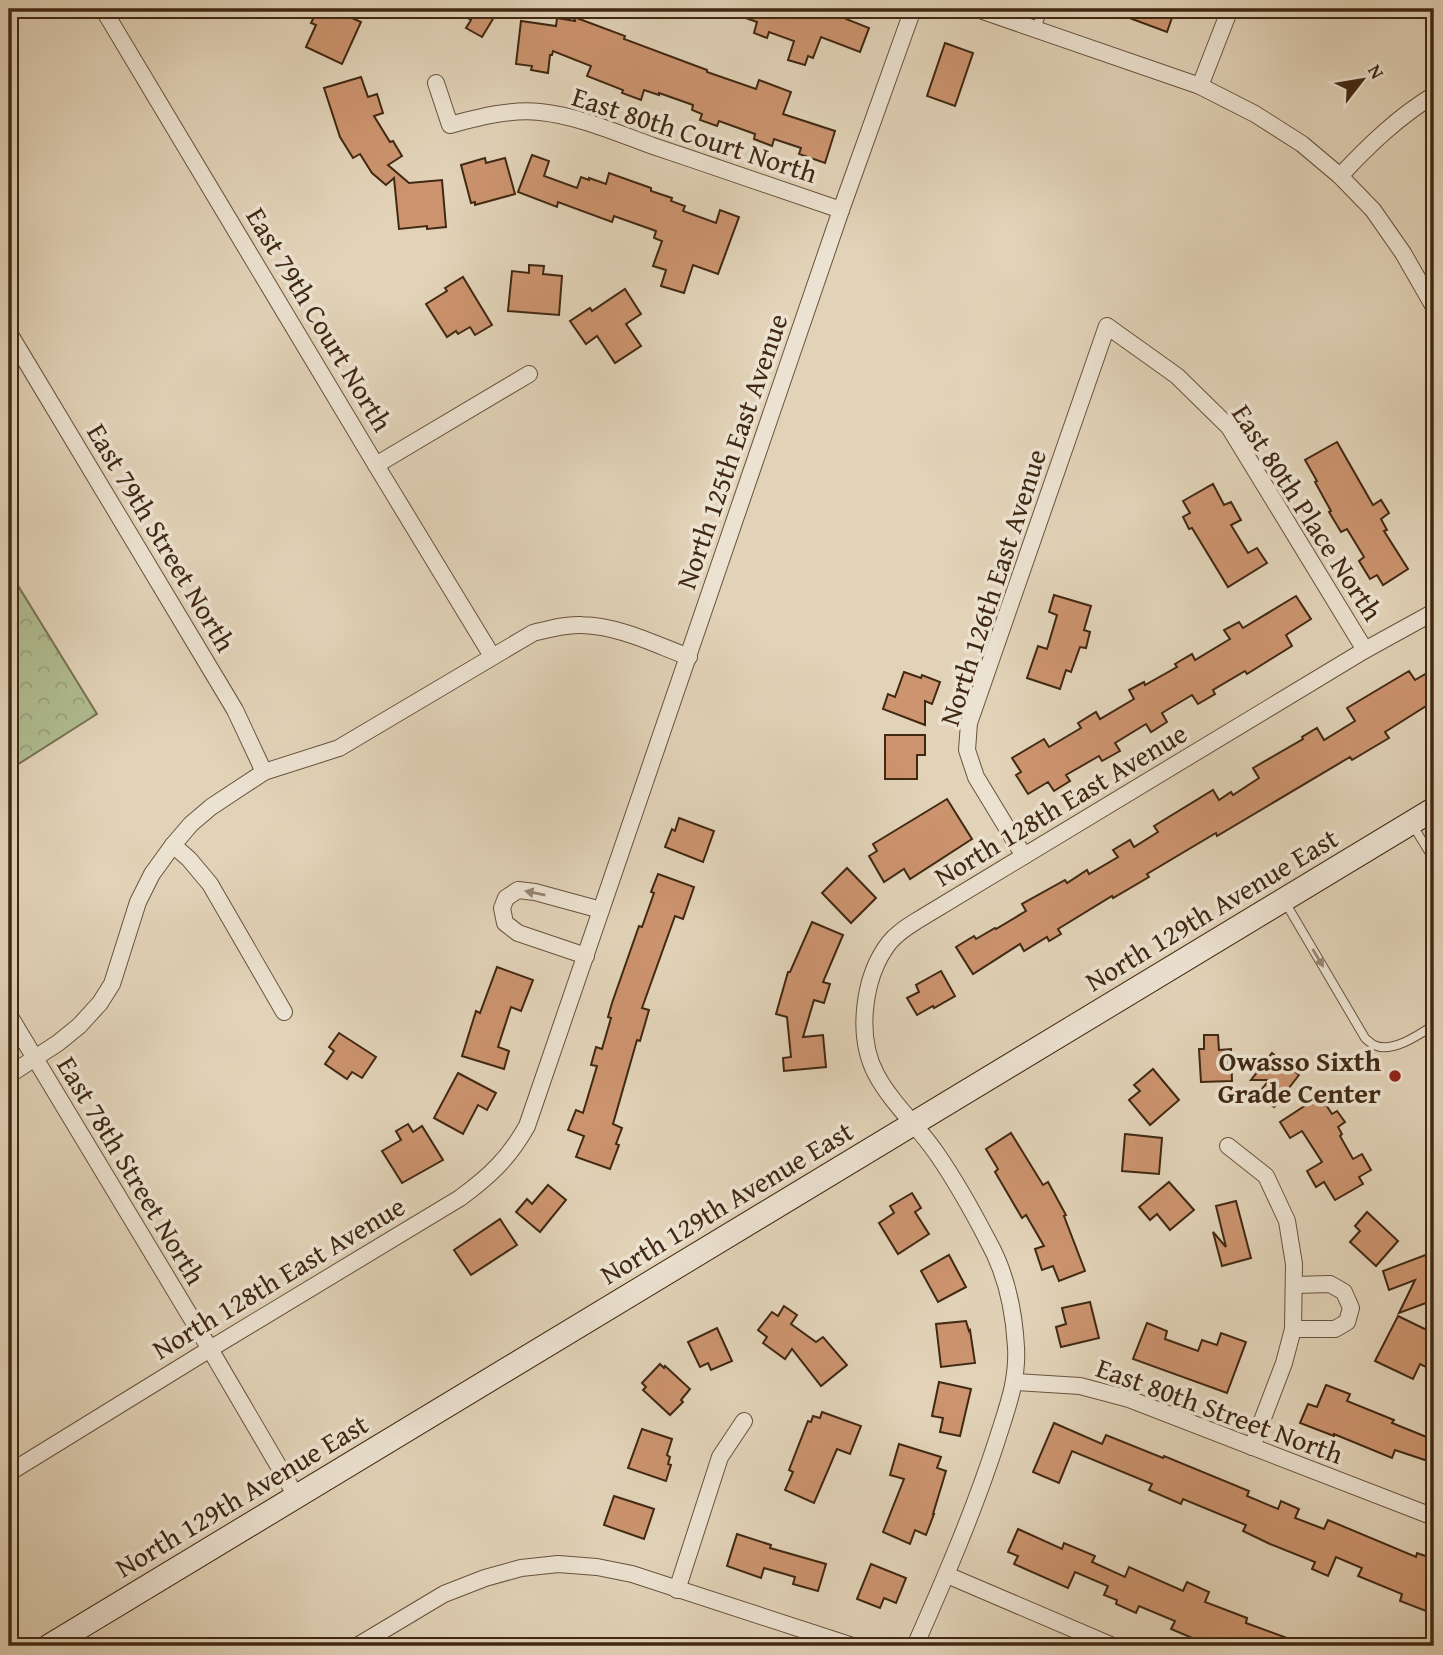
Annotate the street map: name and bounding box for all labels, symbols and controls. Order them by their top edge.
north arrow [1328,46,1398,116]
text: N [1361,59,1392,84]
street label: East 80th Court North [567,75,823,193]
street label: East 79th Court North [237,199,403,439]
street label: North 125th East Avenue [665,308,797,594]
street label: East 80th Place North [1222,396,1394,629]
street label: East 79th Street North [77,415,247,659]
street label: North 126th East Avenue [928,443,1056,731]
street label: North 128th East Avenue [926,712,1194,896]
street label: North 129th Avenue East [1077,817,1345,1001]
one-way arrow [524,887,546,898]
one-way arrow [1312,949,1324,968]
place label: Owasso Sixth Grade Center [1218,1040,1381,1113]
street label: East 78th Street North [47,1048,217,1292]
marker: Owasso Sixth Grade Center [1387,1068,1403,1084]
street label: North 129th Avenue East [592,1110,860,1294]
street label: North 128th East Avenue [144,1185,412,1369]
street label: East 80th Street North [1091,1346,1349,1474]
street label: North 129th Avenue East [107,1403,375,1587]

